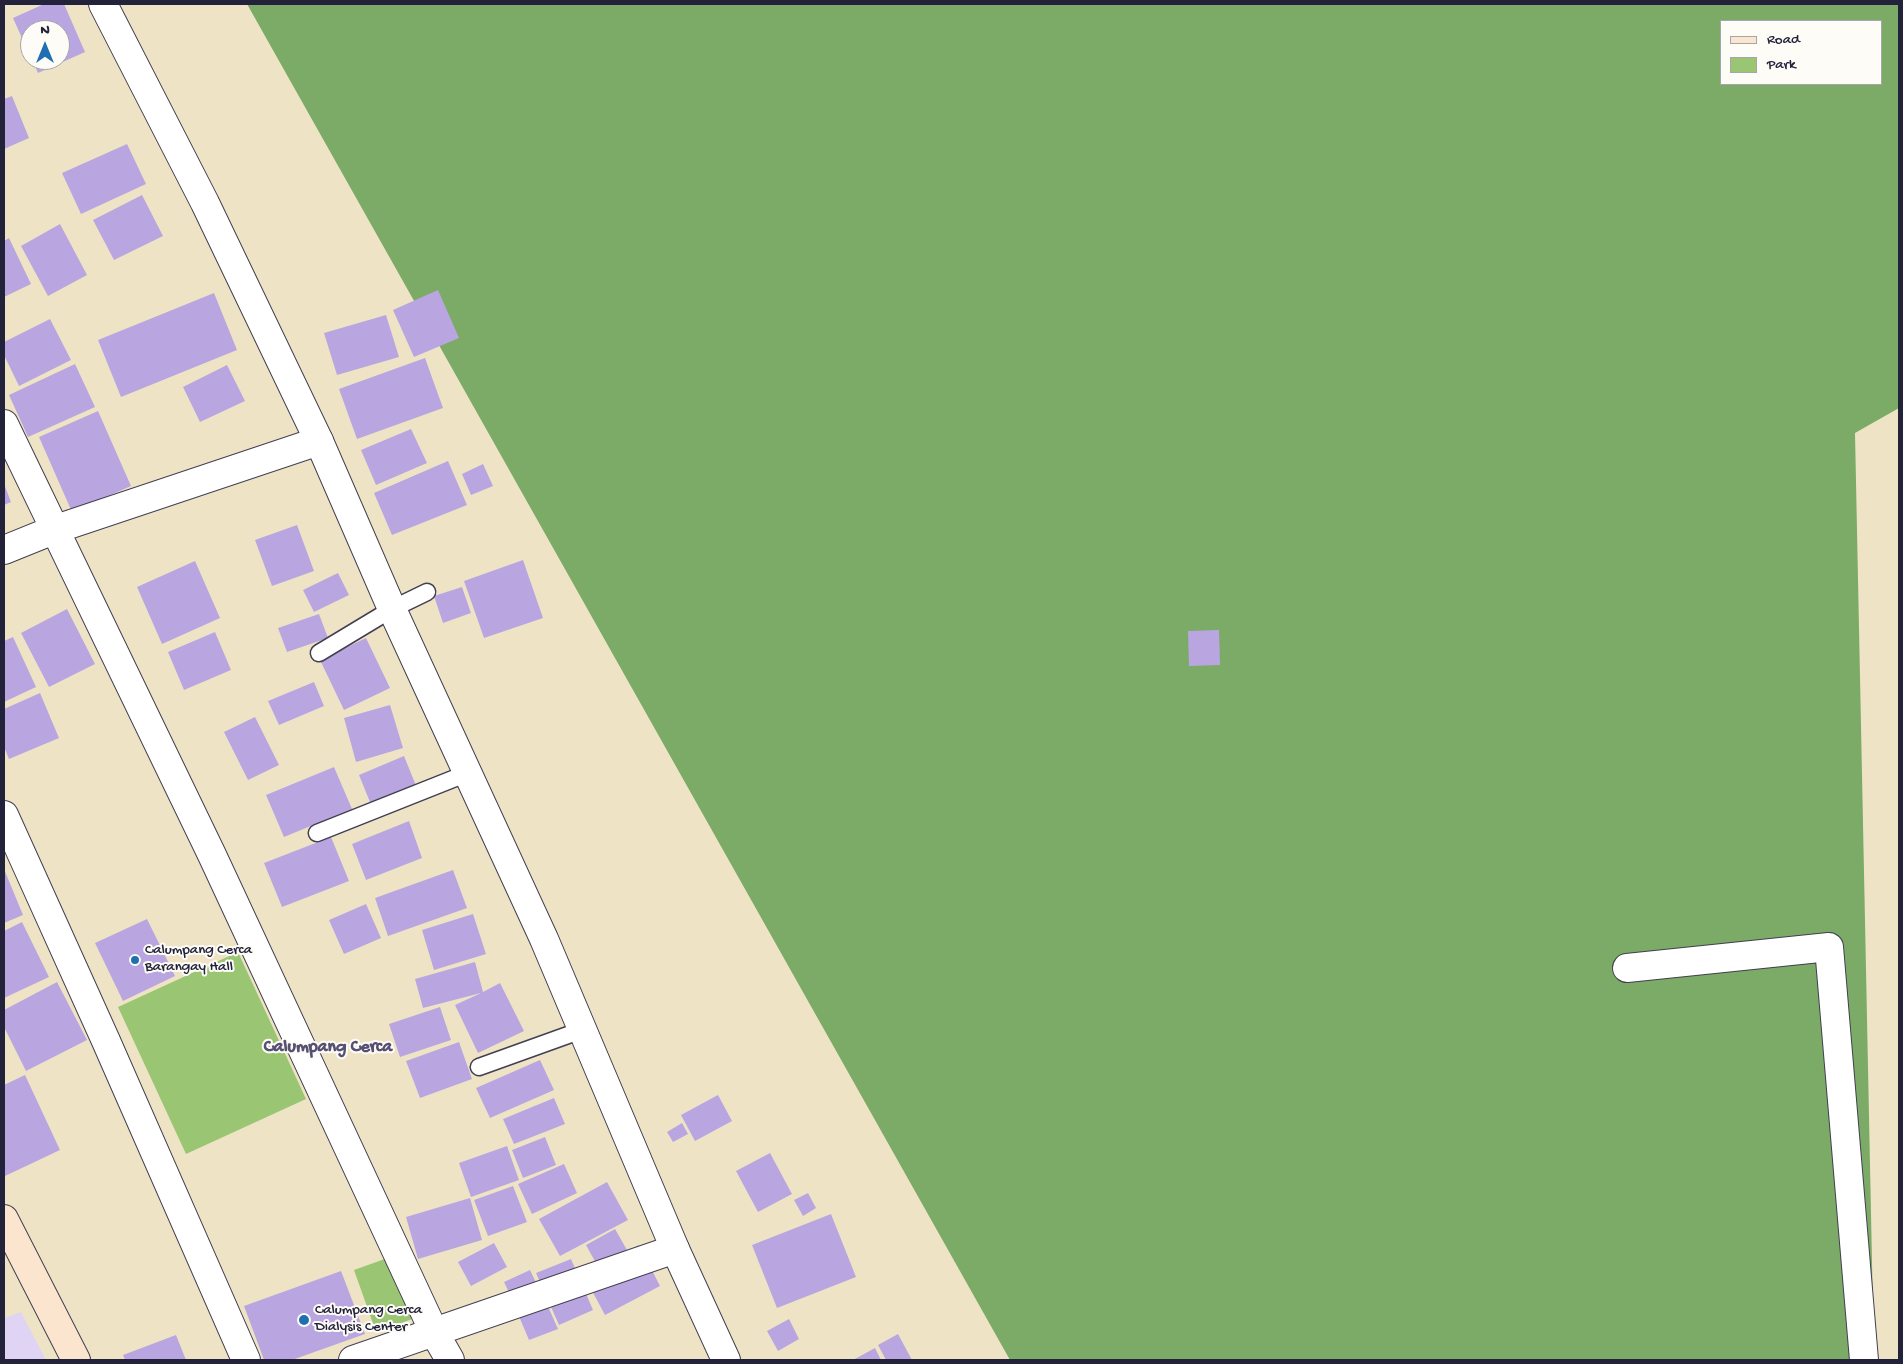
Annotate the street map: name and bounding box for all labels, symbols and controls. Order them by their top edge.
north arrow [20,20,70,70]
legend [1720,20,1883,85]
text: N [40,22,50,39]
text: Road [1767,31,1800,49]
text: Park [1767,56,1796,74]
place label: Calumpang Cerca Barangay Hall [145,942,252,977]
marker: Calumpang Cerca Barangay Hall [129,954,141,966]
district label: Calumpang Cerca [264,1037,392,1059]
place label: Calumpang Cerca Dialysis Center [315,1302,422,1337]
marker: Calumpang Cerca Dialysis Center [297,1313,311,1327]

